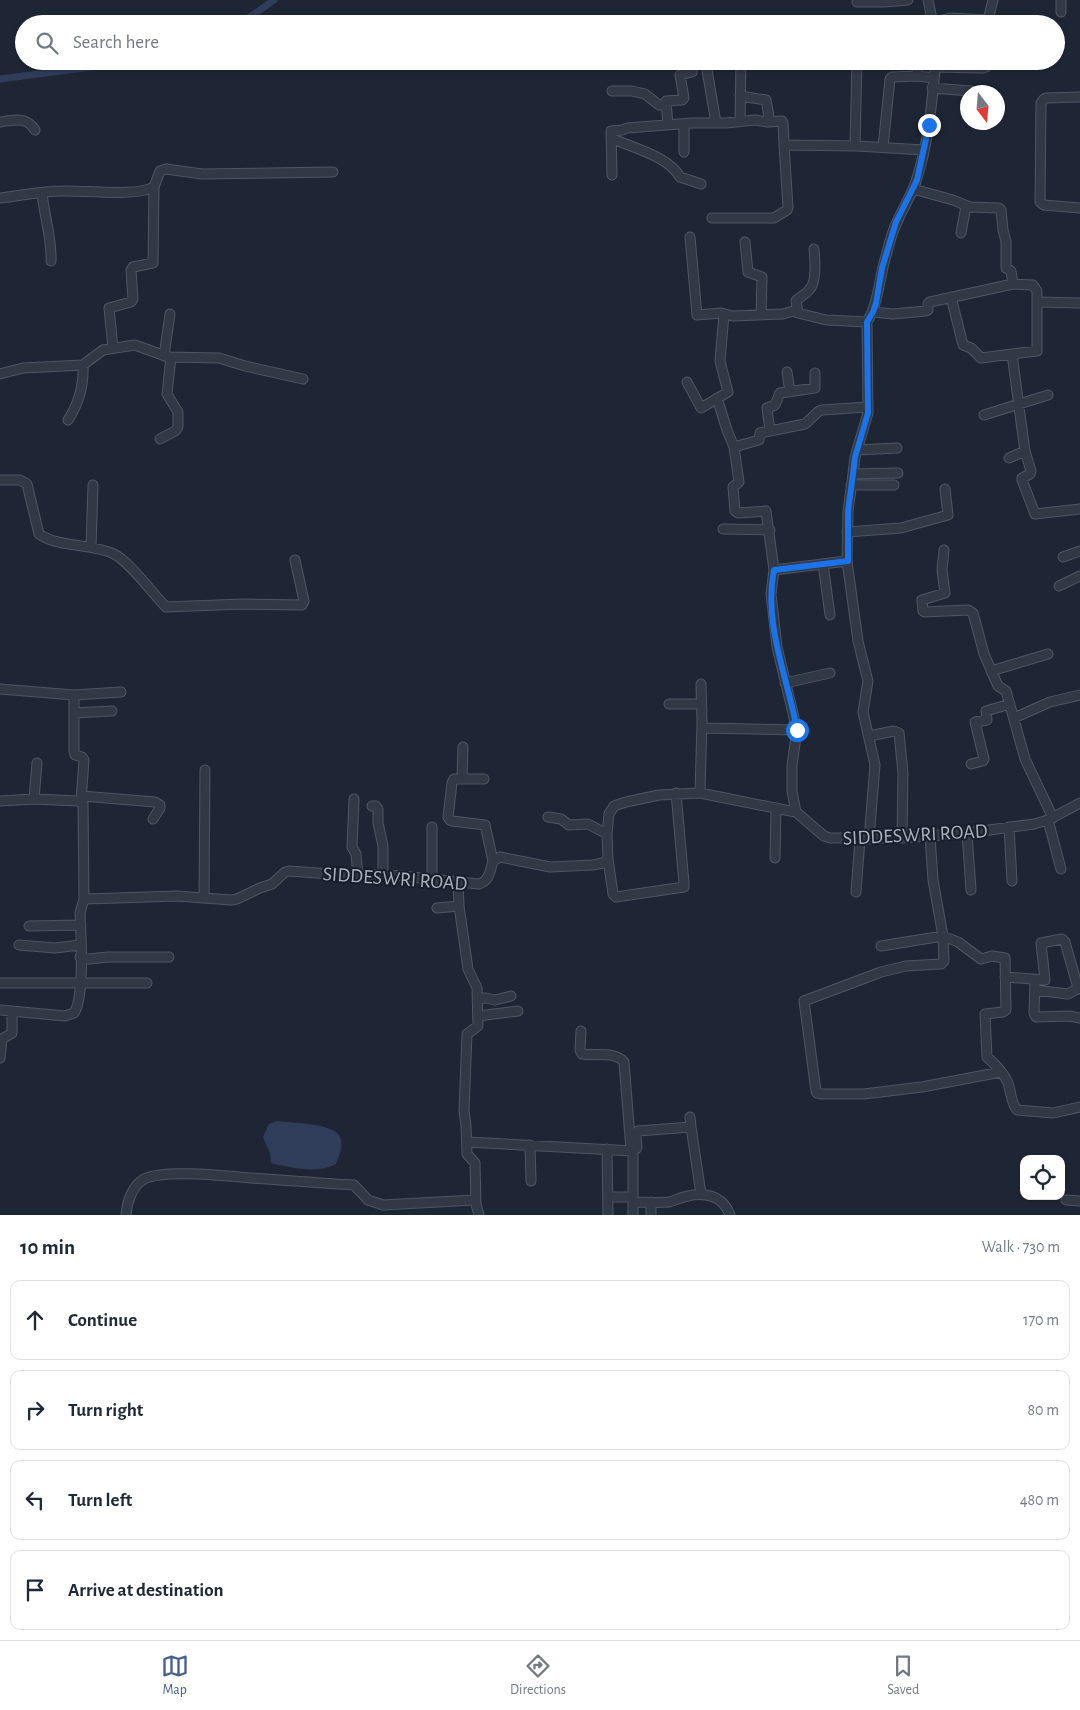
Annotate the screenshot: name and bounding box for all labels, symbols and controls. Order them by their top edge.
search box [15,15,1065,70]
icon: search [33,29,61,57]
text: Search here [73,33,159,52]
north arrow [960,85,1005,130]
route end [918,114,941,137]
route start [786,719,809,742]
street label: SIDDESWRI ROAD [842,821,988,849]
street label: SIDDESWRI ROAD [322,864,468,894]
map controls [1020,1155,1065,1200]
button: locate [1020,1155,1065,1200]
text: 10 min [20,1237,75,1258]
text: Walk · 730 m [982,1239,1060,1255]
icon: ahead [21,1306,49,1334]
text: Continue [68,1311,137,1330]
text: 170 m [1023,1312,1059,1328]
icon: right [21,1396,49,1424]
text: Turn right [68,1401,143,1420]
text: 80 m [1028,1402,1059,1418]
icon: left [21,1486,49,1514]
text: Turn left [68,1491,132,1510]
text: 480 m [1020,1492,1059,1508]
icon: arrive [21,1576,49,1604]
text: Arrive at destination [68,1581,224,1600]
tab: Map [161,1652,189,1699]
tab: Directions [510,1652,566,1699]
tab: Saved [887,1652,919,1699]

